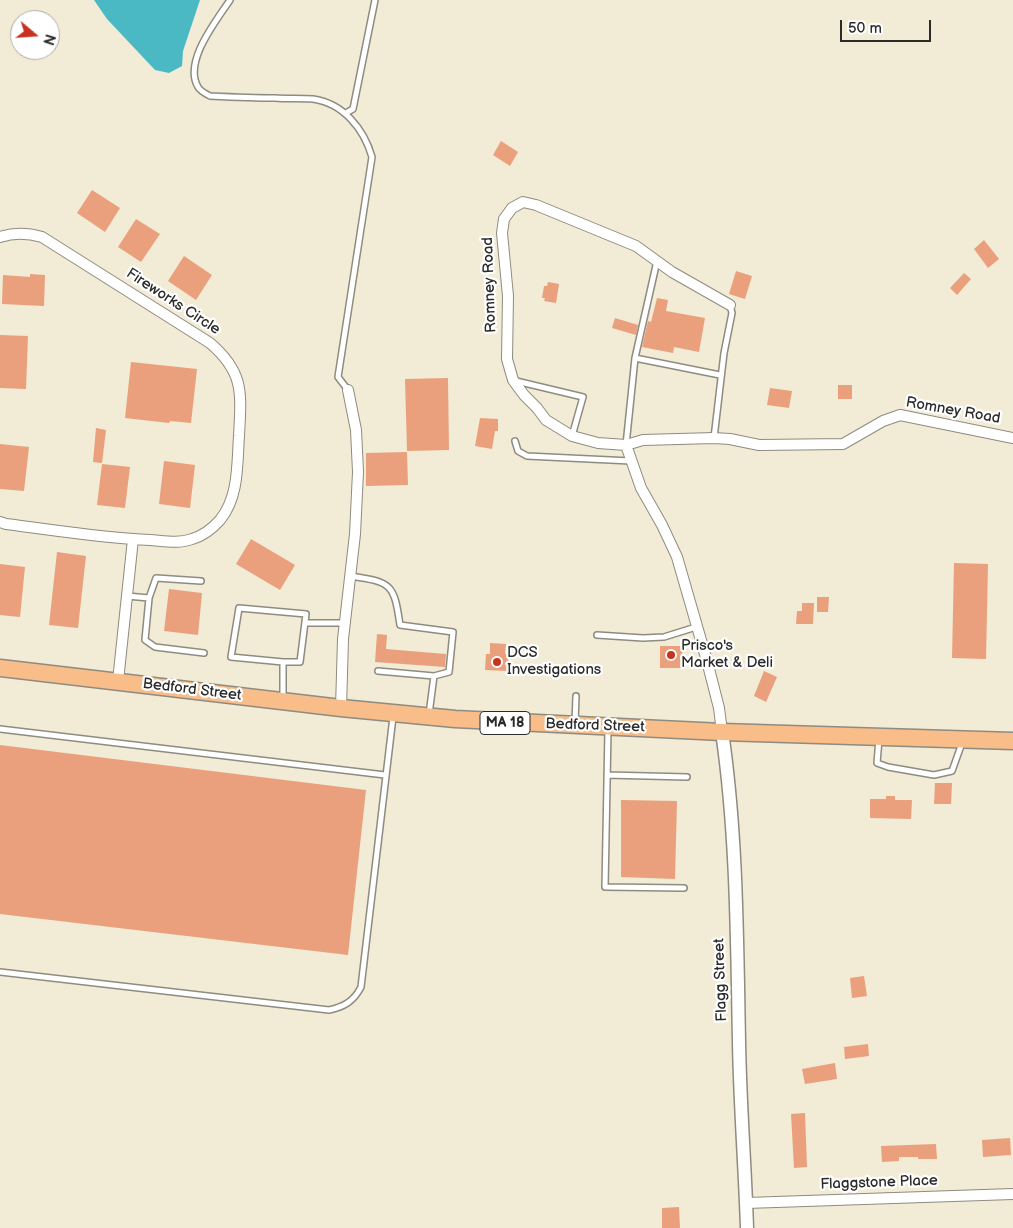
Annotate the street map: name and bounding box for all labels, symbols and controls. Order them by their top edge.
north arrow [10,10,60,60]
scale bar [843,10,934,42]
text: 50 m [848,19,882,38]
text: N [39,32,59,47]
street label: Romney Road [479,237,501,333]
street label: Fireworks Circle [123,265,223,339]
street label: Romney Road [904,394,1002,428]
place label: Prisco's Market & Deli [681,637,773,672]
place label: DCS Investigations [507,644,601,679]
marker: Prisco's Market & Deli [665,649,677,661]
marker: DCS Investigations [491,656,503,668]
street label: Bedford Street [142,675,242,705]
road number: MA 18 [480,711,530,734]
street label: Bedford Street [545,715,645,737]
street label: Flagg Street [711,938,731,1022]
street label: Flaggstone Place [820,1172,938,1194]

